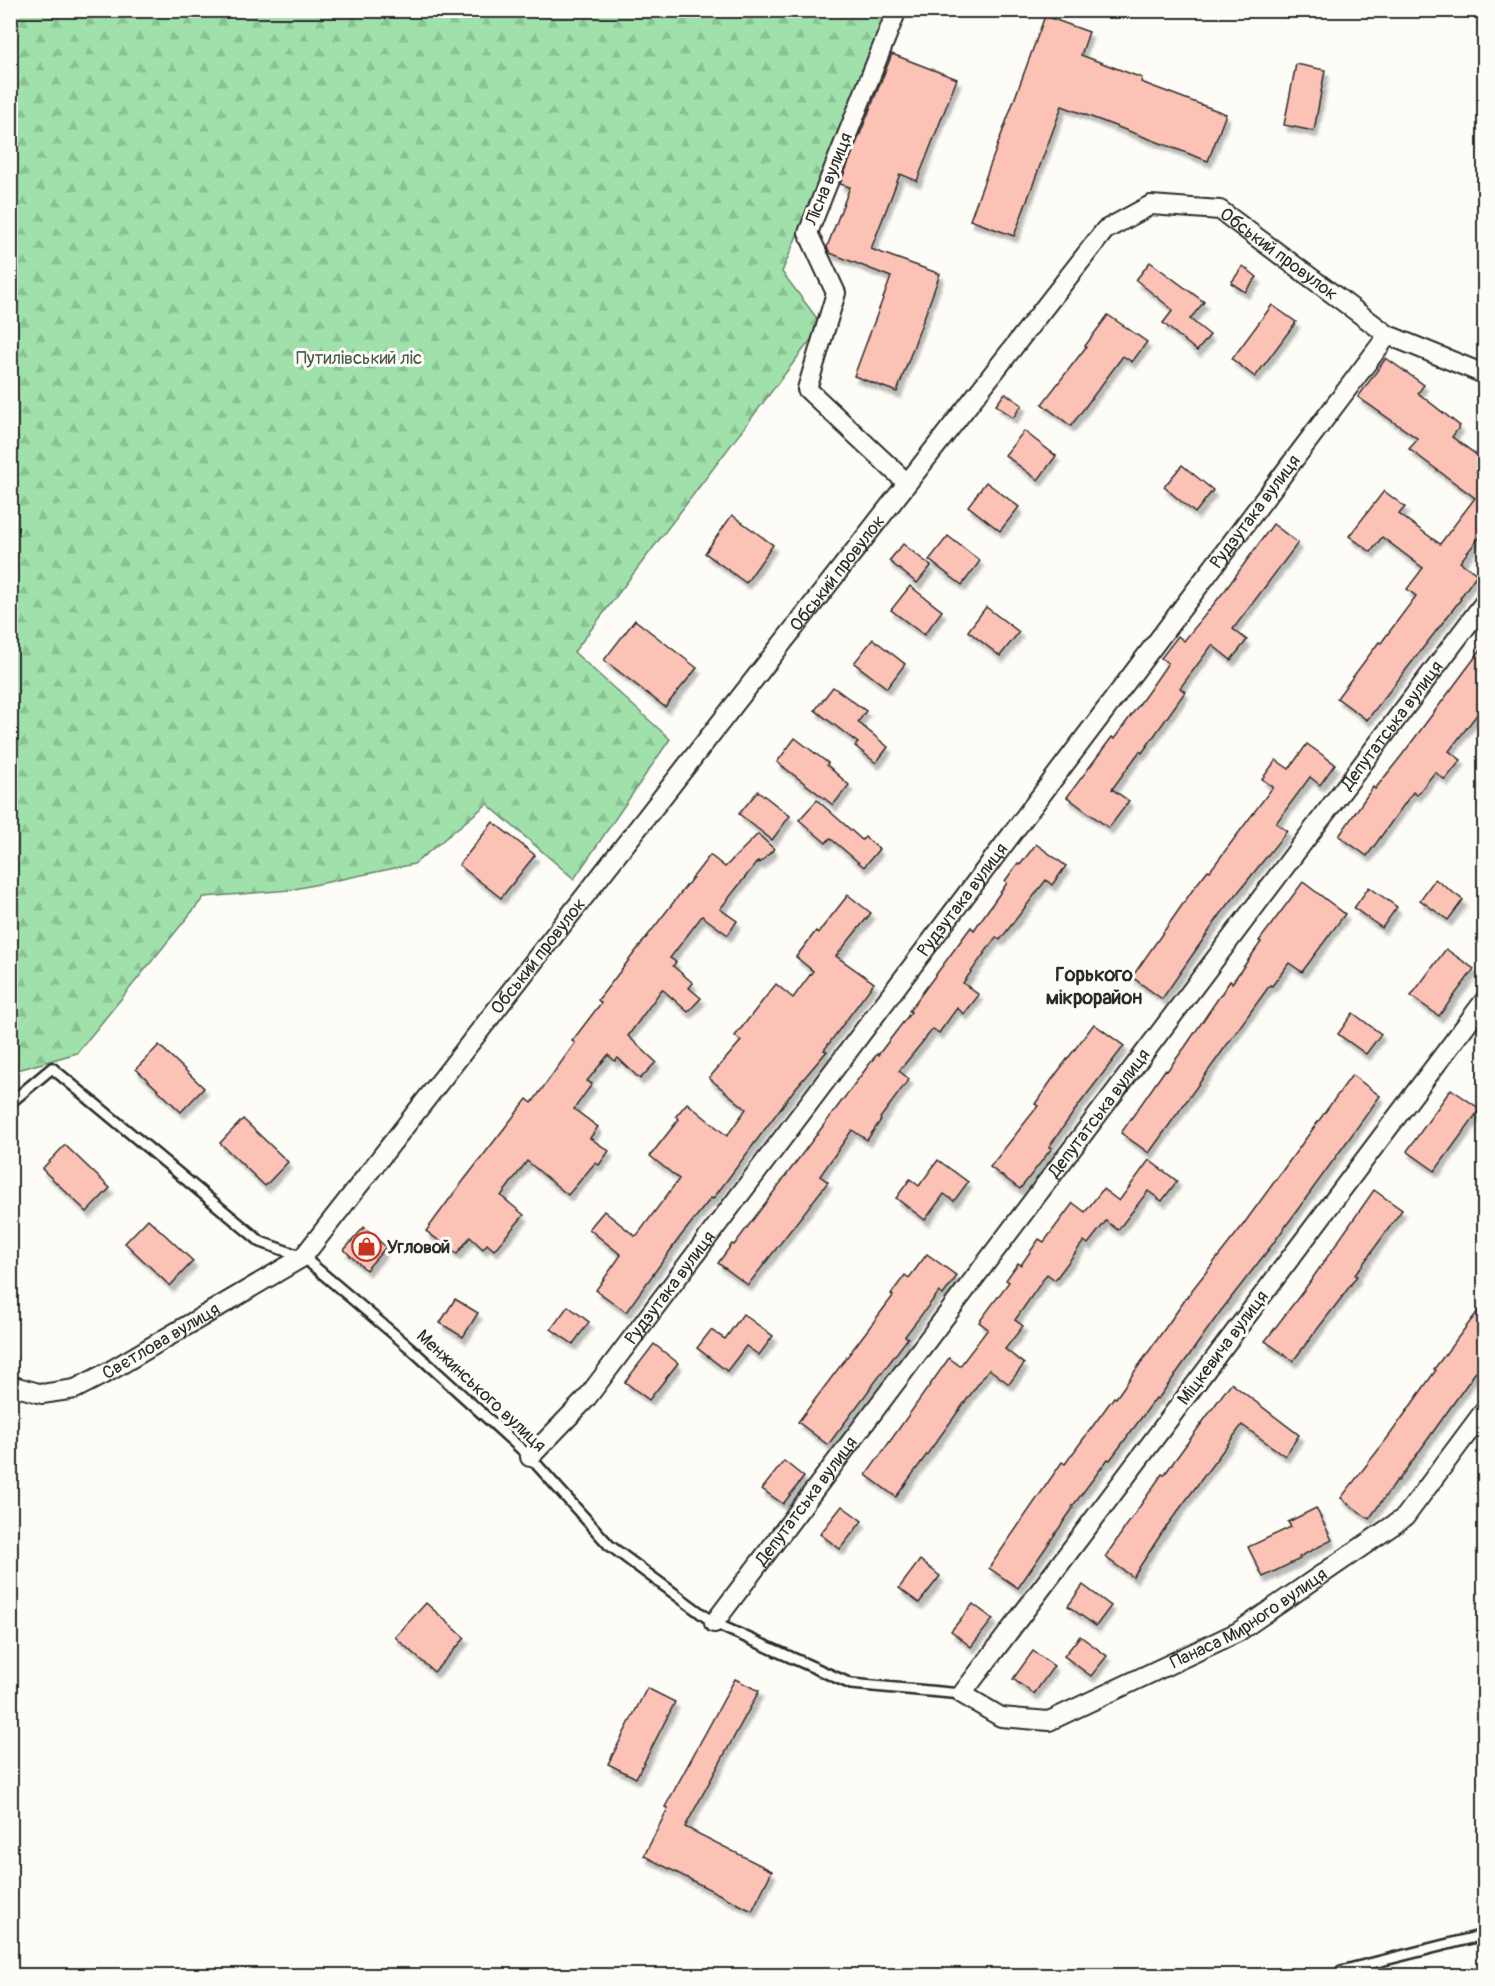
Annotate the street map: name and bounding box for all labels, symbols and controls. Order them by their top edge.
street label: Лісна вулиця [800,129,858,230]
street label: Обський провулок [1215,202,1342,305]
park label: Путилівський ліс [296,347,422,370]
street label: Рудзутака вулиця [1205,450,1305,573]
street label: Обський провулок [785,510,890,636]
street label: Депутатська вулиця [1335,656,1448,795]
street label: Рудзутака вулиця [912,838,1013,961]
street label: Обський провулок [485,893,591,1019]
district label: Горького мікрорайон [1046,962,1142,1010]
street label: Депутатська вулиця [1042,1044,1155,1183]
street label: Рудзутака вулиця [620,1226,720,1349]
shop icon: Угловой [350,1231,382,1263]
place label: Угловой [387,1236,450,1259]
street label: Міцкевича вулиця [1172,1286,1274,1410]
street label: Свєтлова вулиця [98,1297,224,1385]
street label: Менжинського вулиця [411,1325,551,1457]
street label: Депутатська вулиця [749,1432,862,1571]
street label: Панаса Мирного вулиця [1166,1562,1332,1674]

